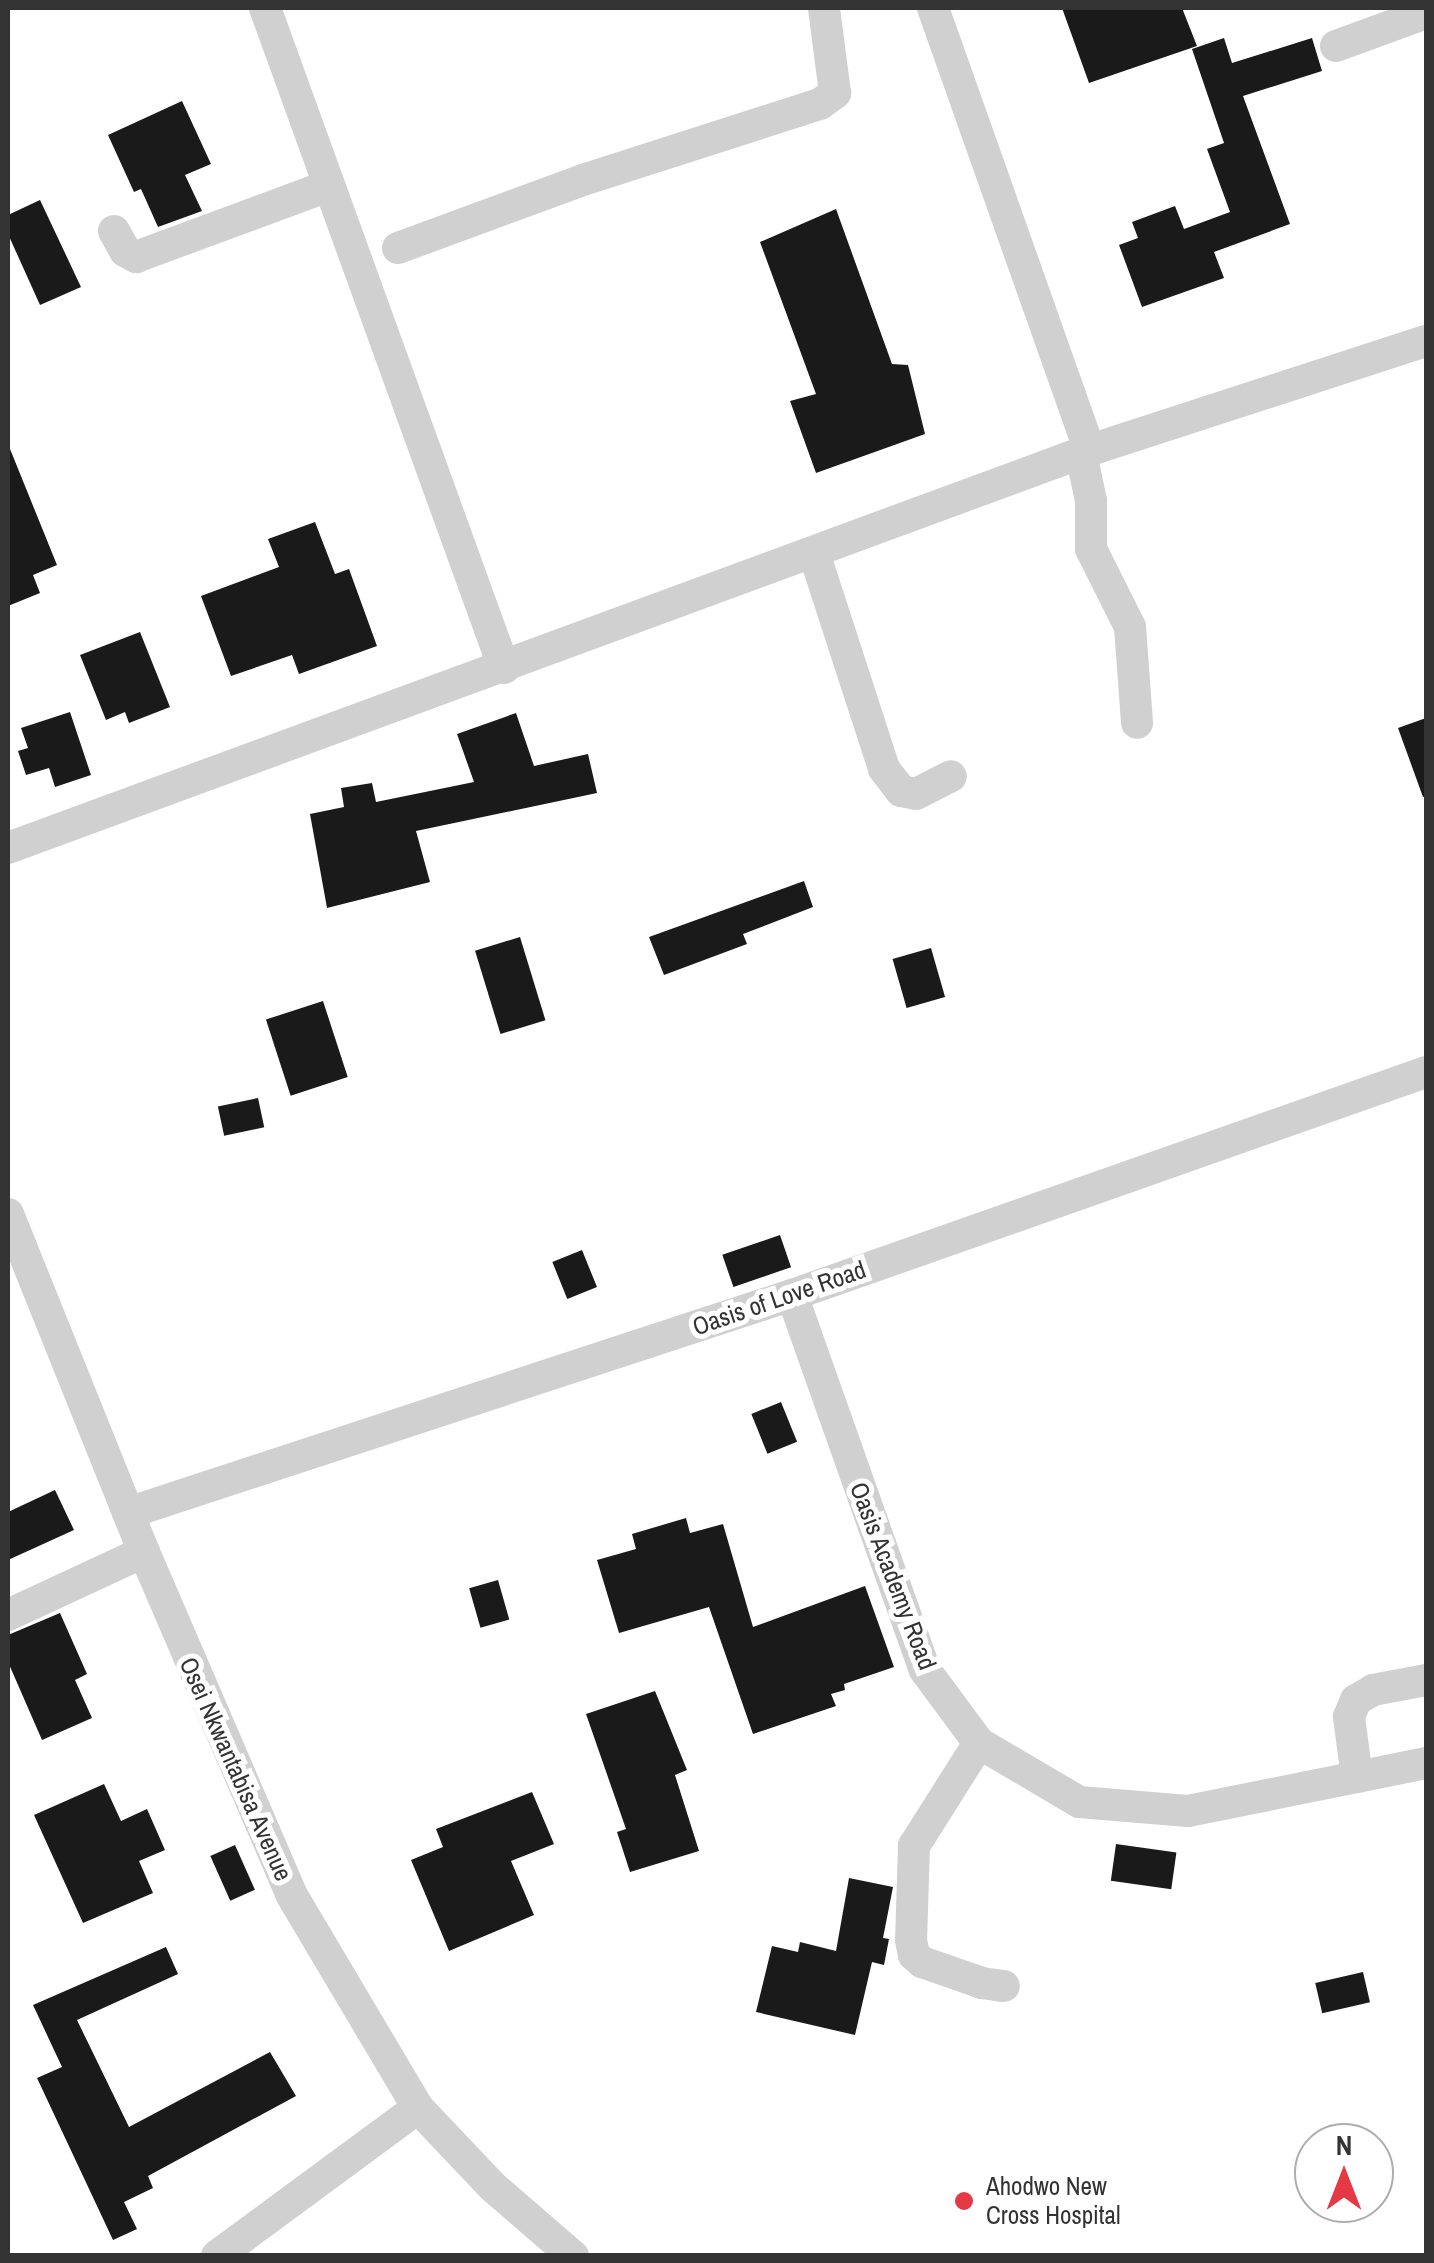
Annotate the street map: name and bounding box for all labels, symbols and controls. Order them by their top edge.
street label: Oasis of Love Road [688,1254,870,1342]
street label: Oasis Academy Road [843,1478,943,1674]
street label: Osei Nkwantabisa Avenue [173,1652,299,1886]
north arrow [1294,2123,1394,2223]
text: N [1336,2126,1352,2164]
place label: Ahodwo New Cross Hospital [986,2172,1120,2231]
marker: Ahodwo New Cross Hospital [951,2188,977,2214]

